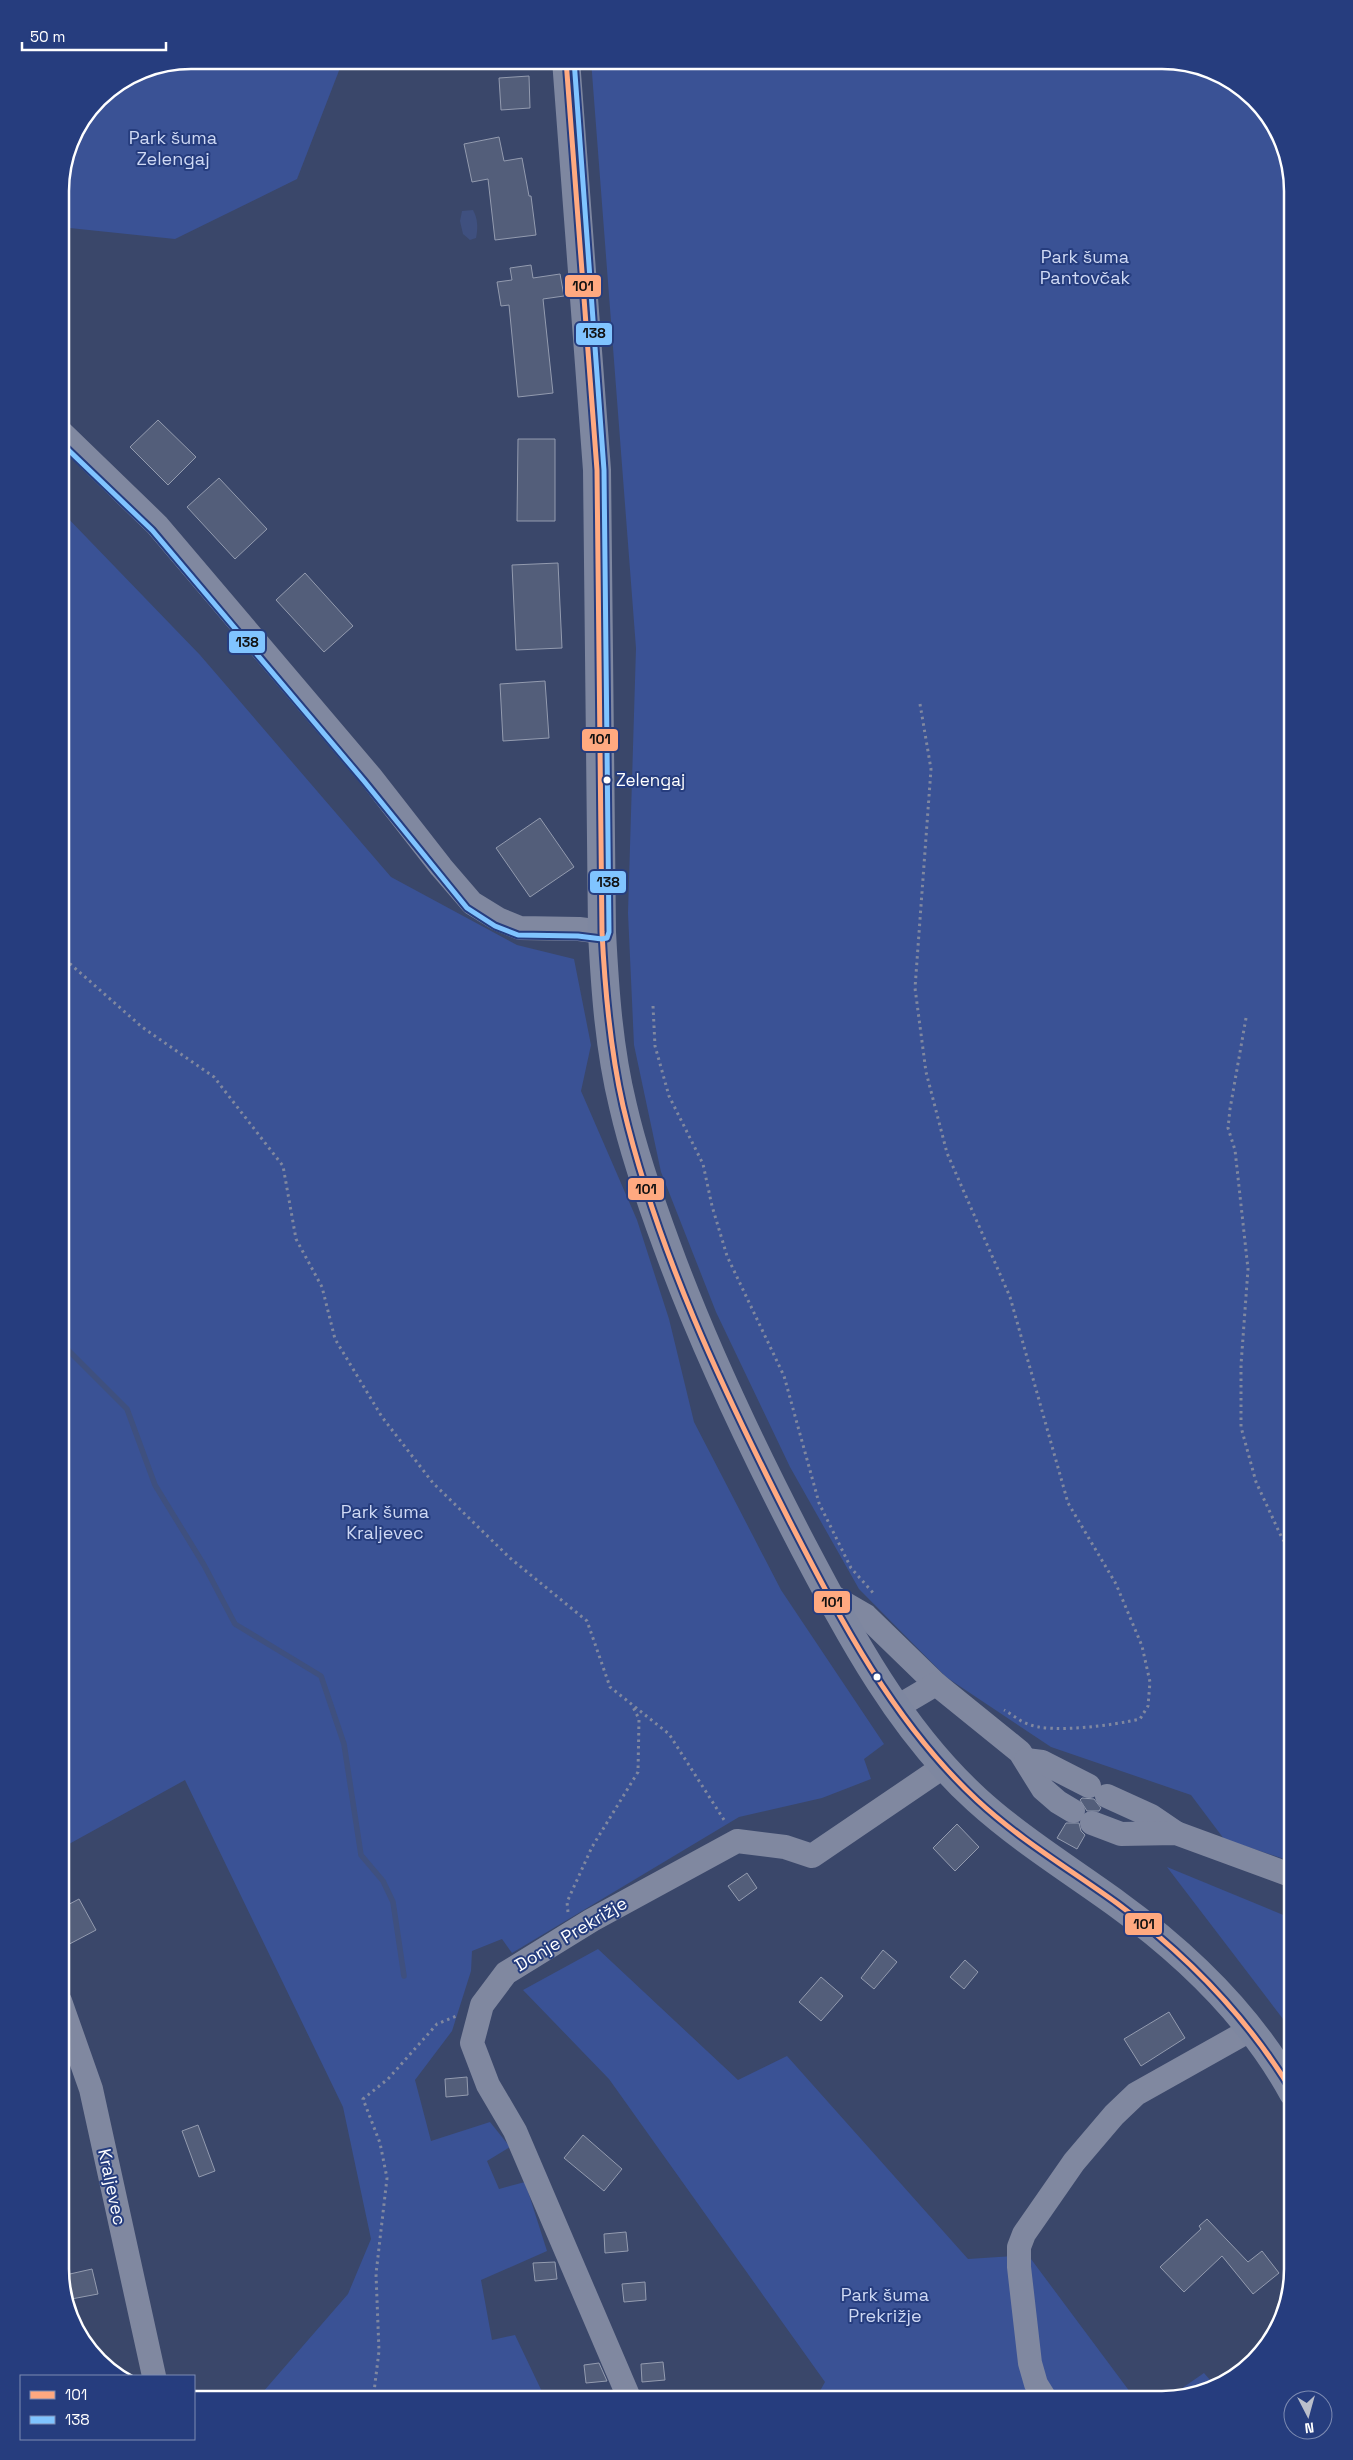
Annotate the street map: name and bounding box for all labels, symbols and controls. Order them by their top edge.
scale bar [22,20,166,52]
text: 50 m [30,27,65,46]
park label: Park šuma Zelengaj [129,126,217,170]
park label: Park šuma Pantovčak [1040,245,1131,289]
line badge: 101 [564,274,602,298]
text: 101 [572,277,594,295]
line badge: 138 [575,322,613,346]
text: 138 [582,324,606,342]
line badge: 138 [228,630,266,654]
text: 138 [235,633,259,651]
line badge: 101 [581,728,619,752]
text: 101 [589,730,611,748]
place label: Zelengaj [616,769,685,791]
marker: Zelengaj [602,775,612,785]
line badge: 138 [589,870,627,894]
text: 138 [596,873,620,891]
line badge: 101 [627,1177,665,1201]
text: 101 [635,1180,657,1198]
park label: Park šuma Kraljevec [341,1500,429,1544]
line badge: 101 [813,1590,851,1614]
text: 101 [821,1593,843,1611]
unlabelled marker [872,1672,882,1682]
street label: Donje Prekrižje [510,1891,631,1976]
line badge: 101 [1124,1912,1163,1936]
text: 101 [1133,1915,1155,1933]
street label: Kraljevec [93,2146,132,2227]
park label: Park šuma Prekrižje [841,2283,929,2327]
legend [20,2375,195,2440]
text: 101 [65,2385,87,2404]
north arrow [1283,2390,1333,2440]
text: 138 [65,2410,90,2429]
text: N [1304,2418,1315,2437]

